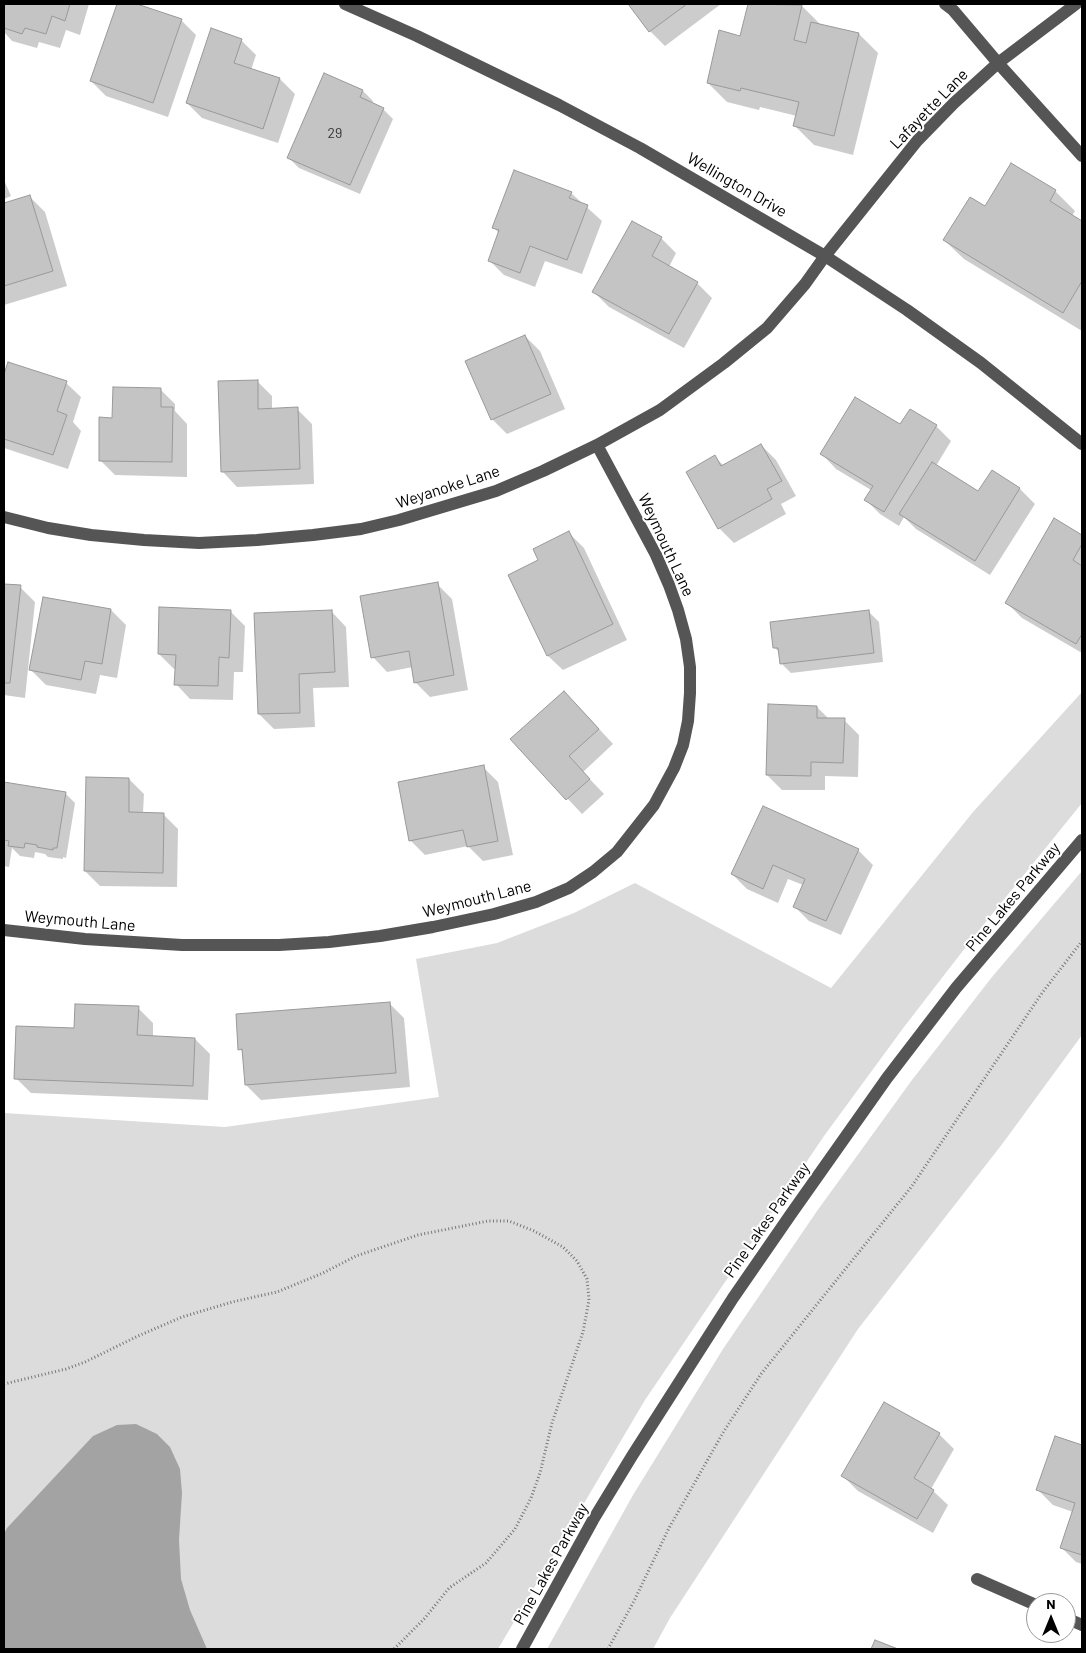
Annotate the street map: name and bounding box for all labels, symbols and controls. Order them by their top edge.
street label: Lafayette Lane [886,65,972,153]
house number: 29 [328,125,342,141]
street label: Wellington Drive [684,149,790,221]
street label: Weyanoke Lane [394,461,502,513]
street label: Weymouth Lane [634,490,698,600]
street label: Pine Lakes Parkway [962,839,1064,955]
street label: Weymouth Lane [421,876,533,922]
street label: Weymouth Lane [24,907,136,935]
street label: Pine Lakes Parkway [720,1159,814,1281]
street label: Pine Lakes Parkway [510,1500,592,1628]
north arrow [1026,1593,1076,1643]
text: N [1046,1595,1056,1612]

